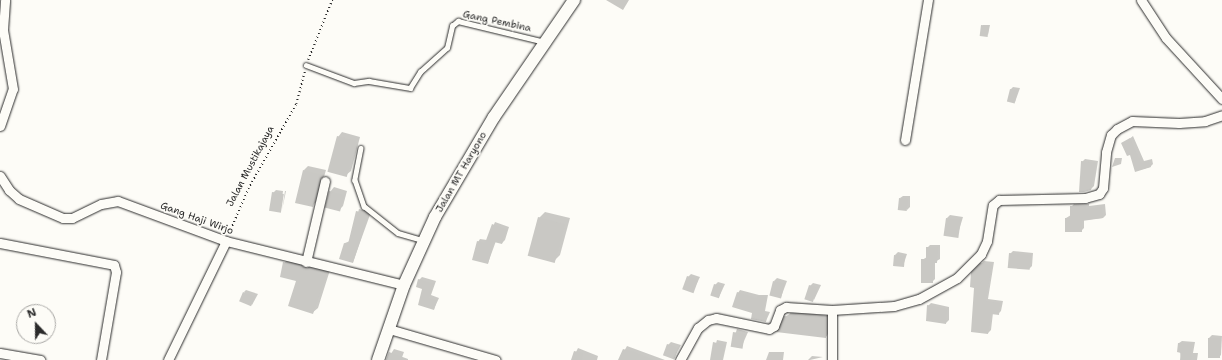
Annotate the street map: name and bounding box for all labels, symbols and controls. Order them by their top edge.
street label: Gang Pembina [462,8,532,34]
street label: Jalan Mustikajaya [224,124,276,208]
street label: Jalan MT Haryono [433,130,489,214]
street label: Gang Haji Wirjo [159,199,235,237]
north arrow [16,304,56,344]
text: N [25,305,39,322]

